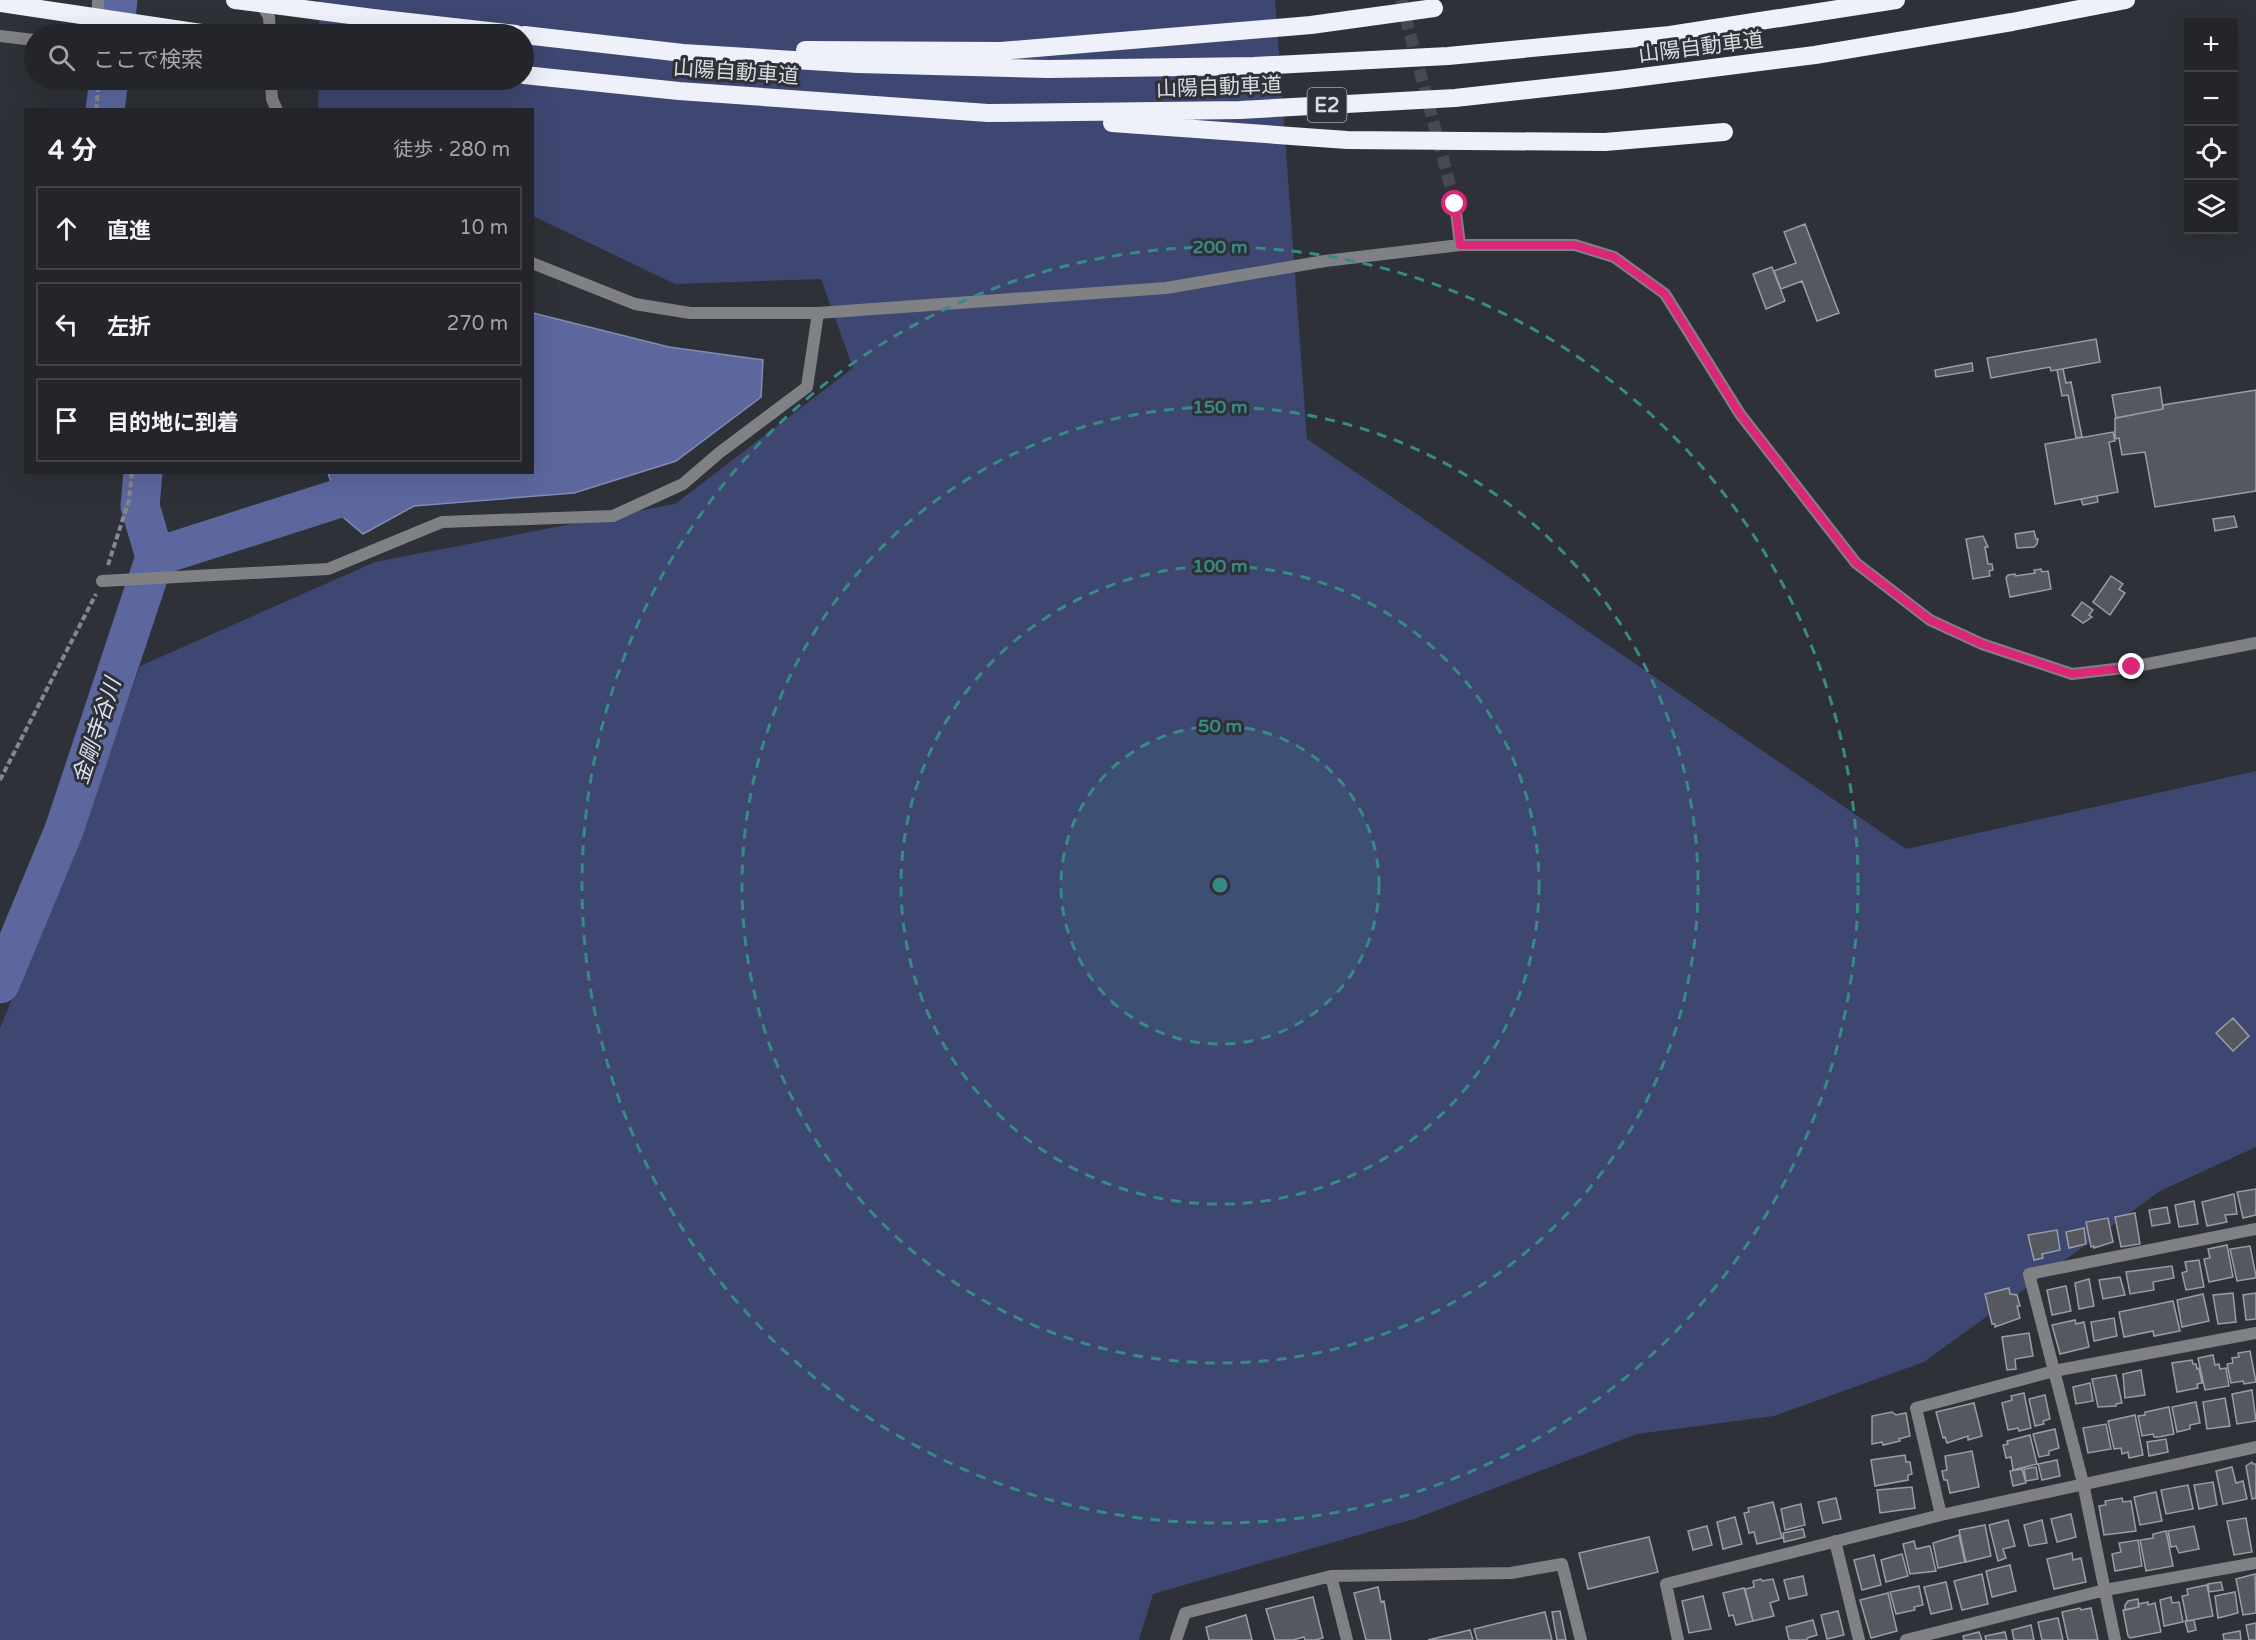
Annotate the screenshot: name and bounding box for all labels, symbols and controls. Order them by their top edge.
map controls [2184,18,2238,234]
button: + [2184,18,2238,72]
search box [24,24,534,90]
street label: 山陽自動車道 [1637,27,1765,68]
icon: search [45,41,78,74]
text: ここで検索 [93,47,203,73]
street label: 山陽自動車道 [672,56,800,89]
button: − [2184,72,2238,126]
street label: 山陽自動車道 [1156,73,1282,102]
road number: E2 [1308,88,1346,122]
button: locate [2184,126,2238,180]
text: 4 分 [48,135,97,166]
text: 徒歩 · 280 m [393,138,510,162]
button: layers [2184,180,2238,234]
route start [1441,190,1467,216]
icon: ahead [50,212,83,245]
text: 10 m [459,216,508,240]
text: 直進 [107,218,151,244]
text: 200 m [1192,236,1248,258]
icon: left [50,308,83,341]
text: 270 m [447,312,508,336]
text: 左折 [107,314,151,340]
text: 150 m [1192,396,1248,418]
icon: arrive [50,404,83,437]
text: 目的地に到着 [107,410,239,436]
text: 100 m [1192,555,1248,577]
route end [2118,653,2144,679]
water label: 金剛寺谷川 [68,673,127,788]
text: 50 m [1198,715,1242,737]
centre of rings [1210,875,1230,895]

